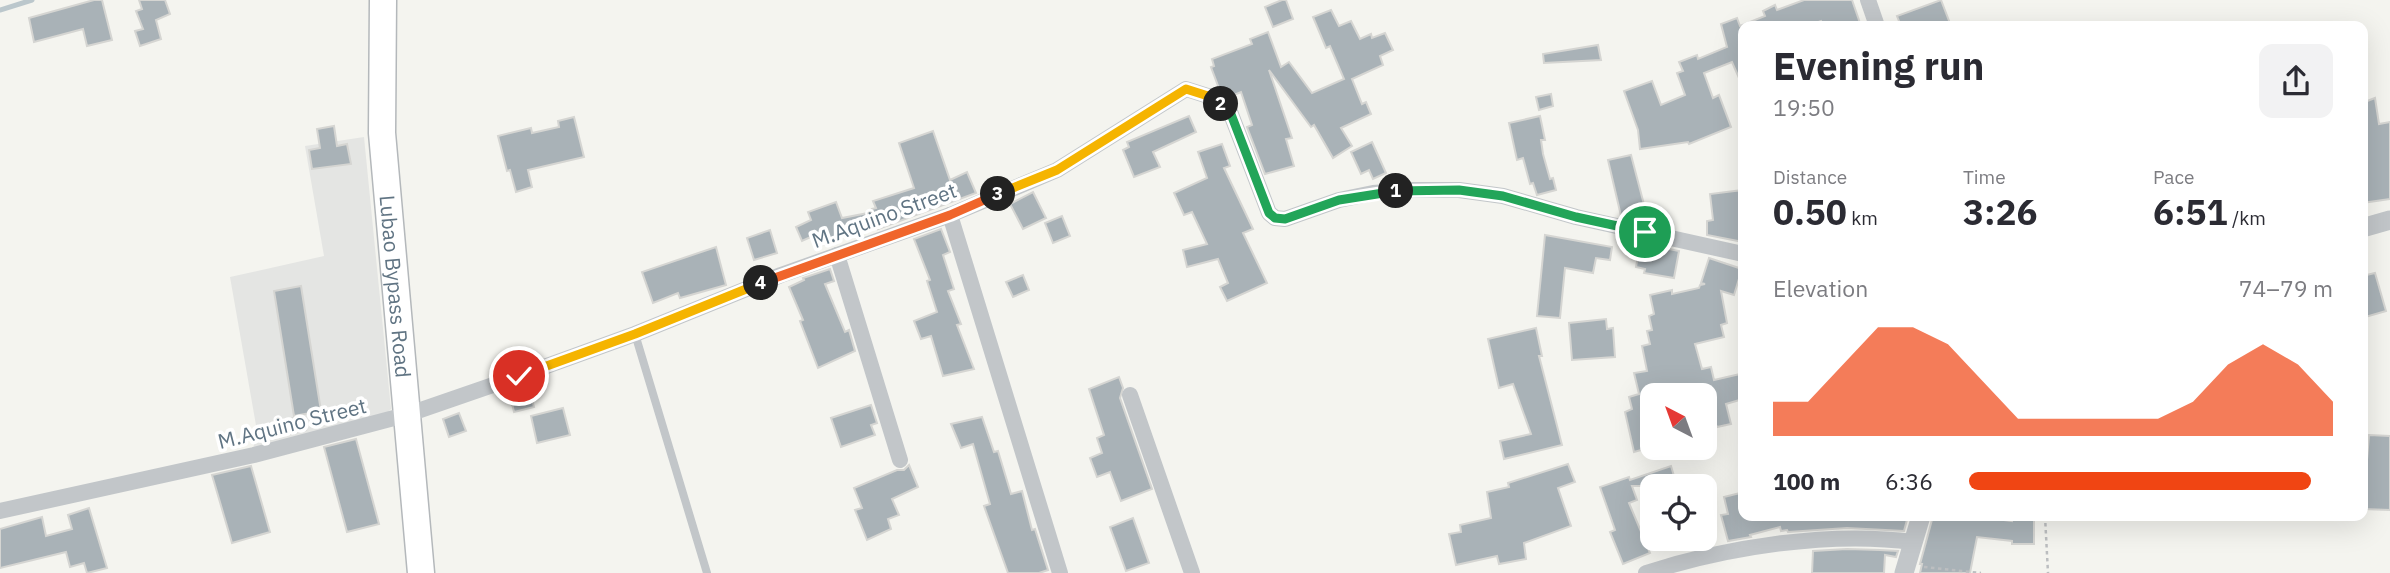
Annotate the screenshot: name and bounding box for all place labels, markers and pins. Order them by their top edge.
pin: 2 [1204,86,1238,122]
pin: 1 [1378,174,1414,208]
pin: 3 [981,176,1016,212]
pin [1615,202,1675,262]
pin: 4 [744,266,778,300]
pin [489,346,549,406]

